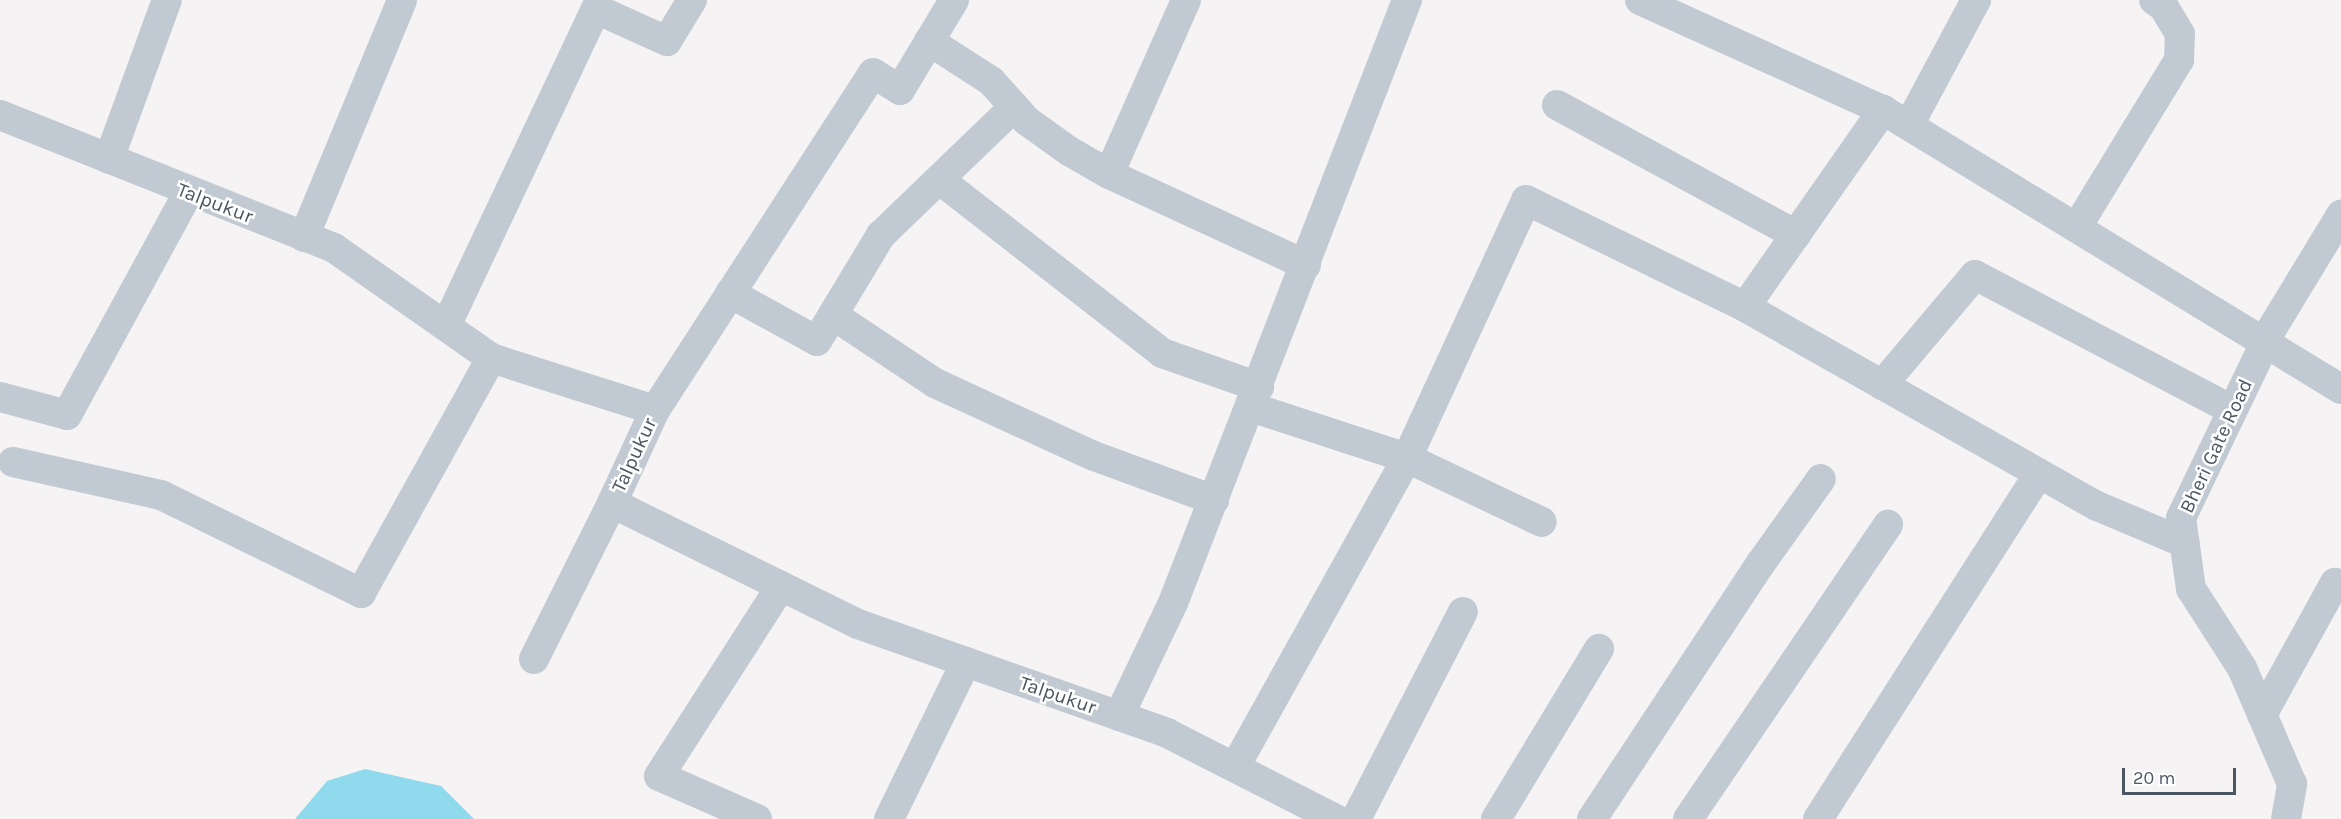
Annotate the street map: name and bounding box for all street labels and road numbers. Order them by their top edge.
street label: Talpukur [174,178,256,228]
street label: Bheri Gate Road [2174,375,2258,517]
street label: Talpukur [606,414,662,496]
street label: Talpukur [1017,671,1099,719]

